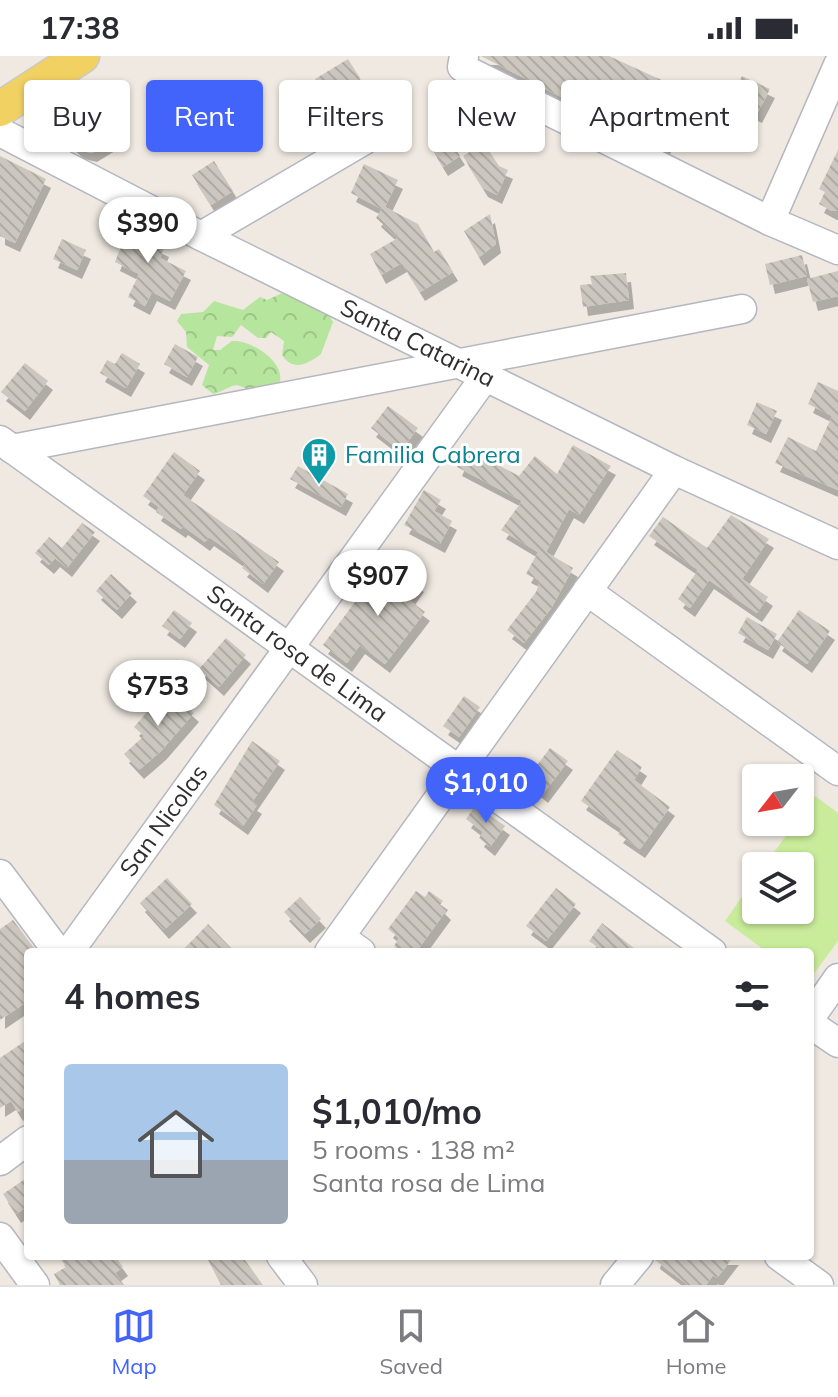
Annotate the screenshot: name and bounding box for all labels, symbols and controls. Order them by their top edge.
text: 17:38 [40,9,119,47]
chip: Buy [24,80,130,152]
chip: Rent [146,80,263,152]
chip: Filters [279,80,412,152]
chip: New [428,80,545,152]
chip: Apartment [561,80,758,152]
pin: $390 [101,197,195,265]
text: $390 [117,206,179,239]
street label: Santa Catarina [336,291,500,393]
building icon: Familia Cabrera [300,436,338,486]
place label: Familia Cabrera [345,439,521,469]
pin: $907 [331,550,425,618]
text: $907 [347,559,409,592]
street label: Santa rosa de Lima [202,578,394,728]
pin: $753 [111,660,205,728]
text: $753 [127,669,189,702]
pin: $1,010 [421,757,551,825]
street label: San Nicolas [113,758,214,882]
north arrow [742,764,814,836]
map controls [742,764,814,924]
text: $1,010 [444,766,528,799]
button: layers [742,852,814,924]
icon: filters [730,974,774,1018]
text: 4 homes [64,975,201,1018]
text: $1,010/mo [312,1090,482,1133]
icon: home [128,1096,224,1192]
text: 5 rooms · 138 m² [312,1133,515,1166]
text: Santa rosa de Lima [312,1166,545,1199]
tab: Map [111,1304,157,1380]
tab: Saved [380,1304,443,1380]
tab: Home [666,1304,727,1380]

